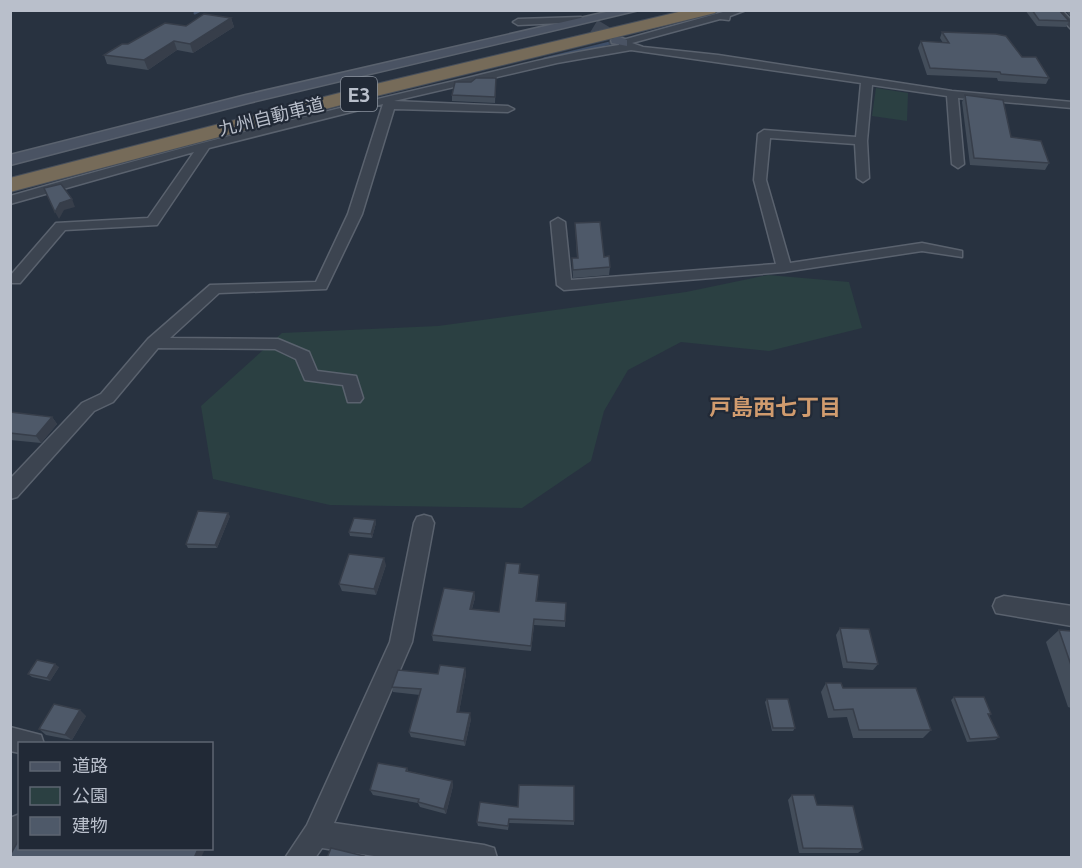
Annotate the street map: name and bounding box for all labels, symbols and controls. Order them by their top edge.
road number: E3 [341,77,377,111]
street label: 九州自動車道 [216,93,326,139]
district label: 戸島西七丁目 [709,394,841,419]
legend [18,742,213,850]
text: 道路 [72,755,108,775]
text: 公園 [72,785,108,805]
text: 建物 [72,815,108,835]

